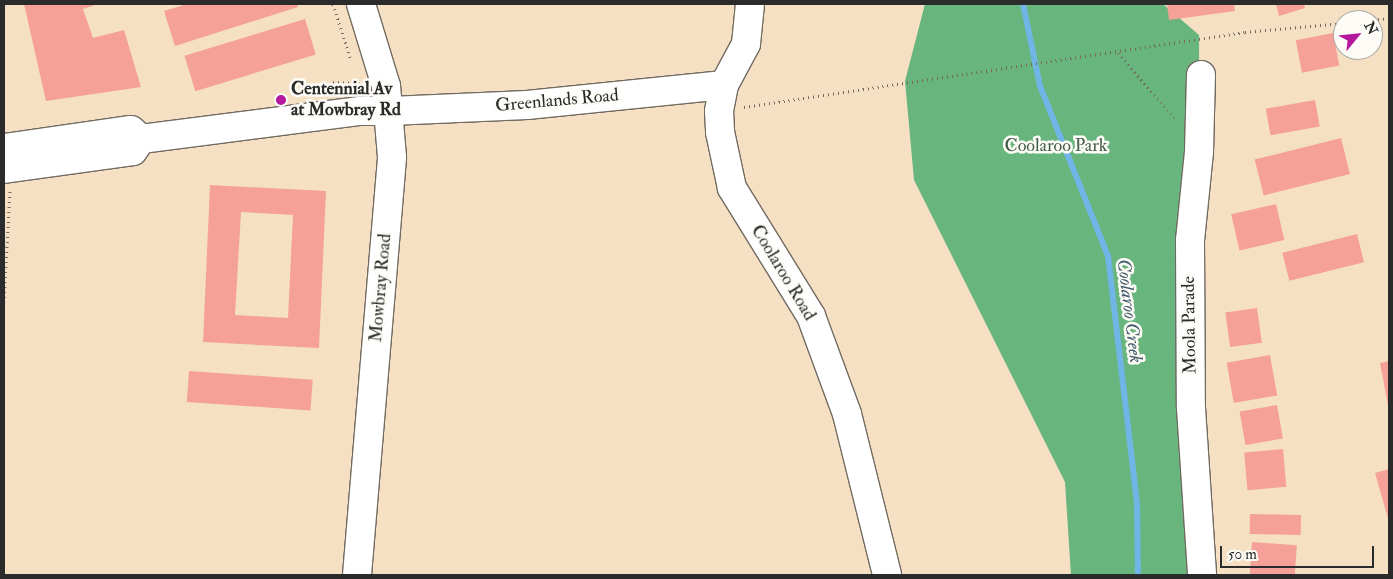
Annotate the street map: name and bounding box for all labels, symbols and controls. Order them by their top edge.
north arrow [1333,10,1383,60]
text: N [1360,19,1381,38]
place label: Centennial Av at Mowbray Rd [291,79,401,122]
street label: Greenlands Road [494,85,620,117]
marker: Centennial Av at Mowbray Rd [275,94,287,106]
park label: Coolaroo Park [1005,135,1107,157]
street label: Coolaroo Road [746,221,820,325]
street label: Mowbray Road [366,233,396,343]
water label: Coolaroo Creek [1111,258,1147,364]
street label: Moola Parade [1178,276,1202,374]
scale bar [1223,536,1377,568]
text: 50 m [1228,545,1257,564]

